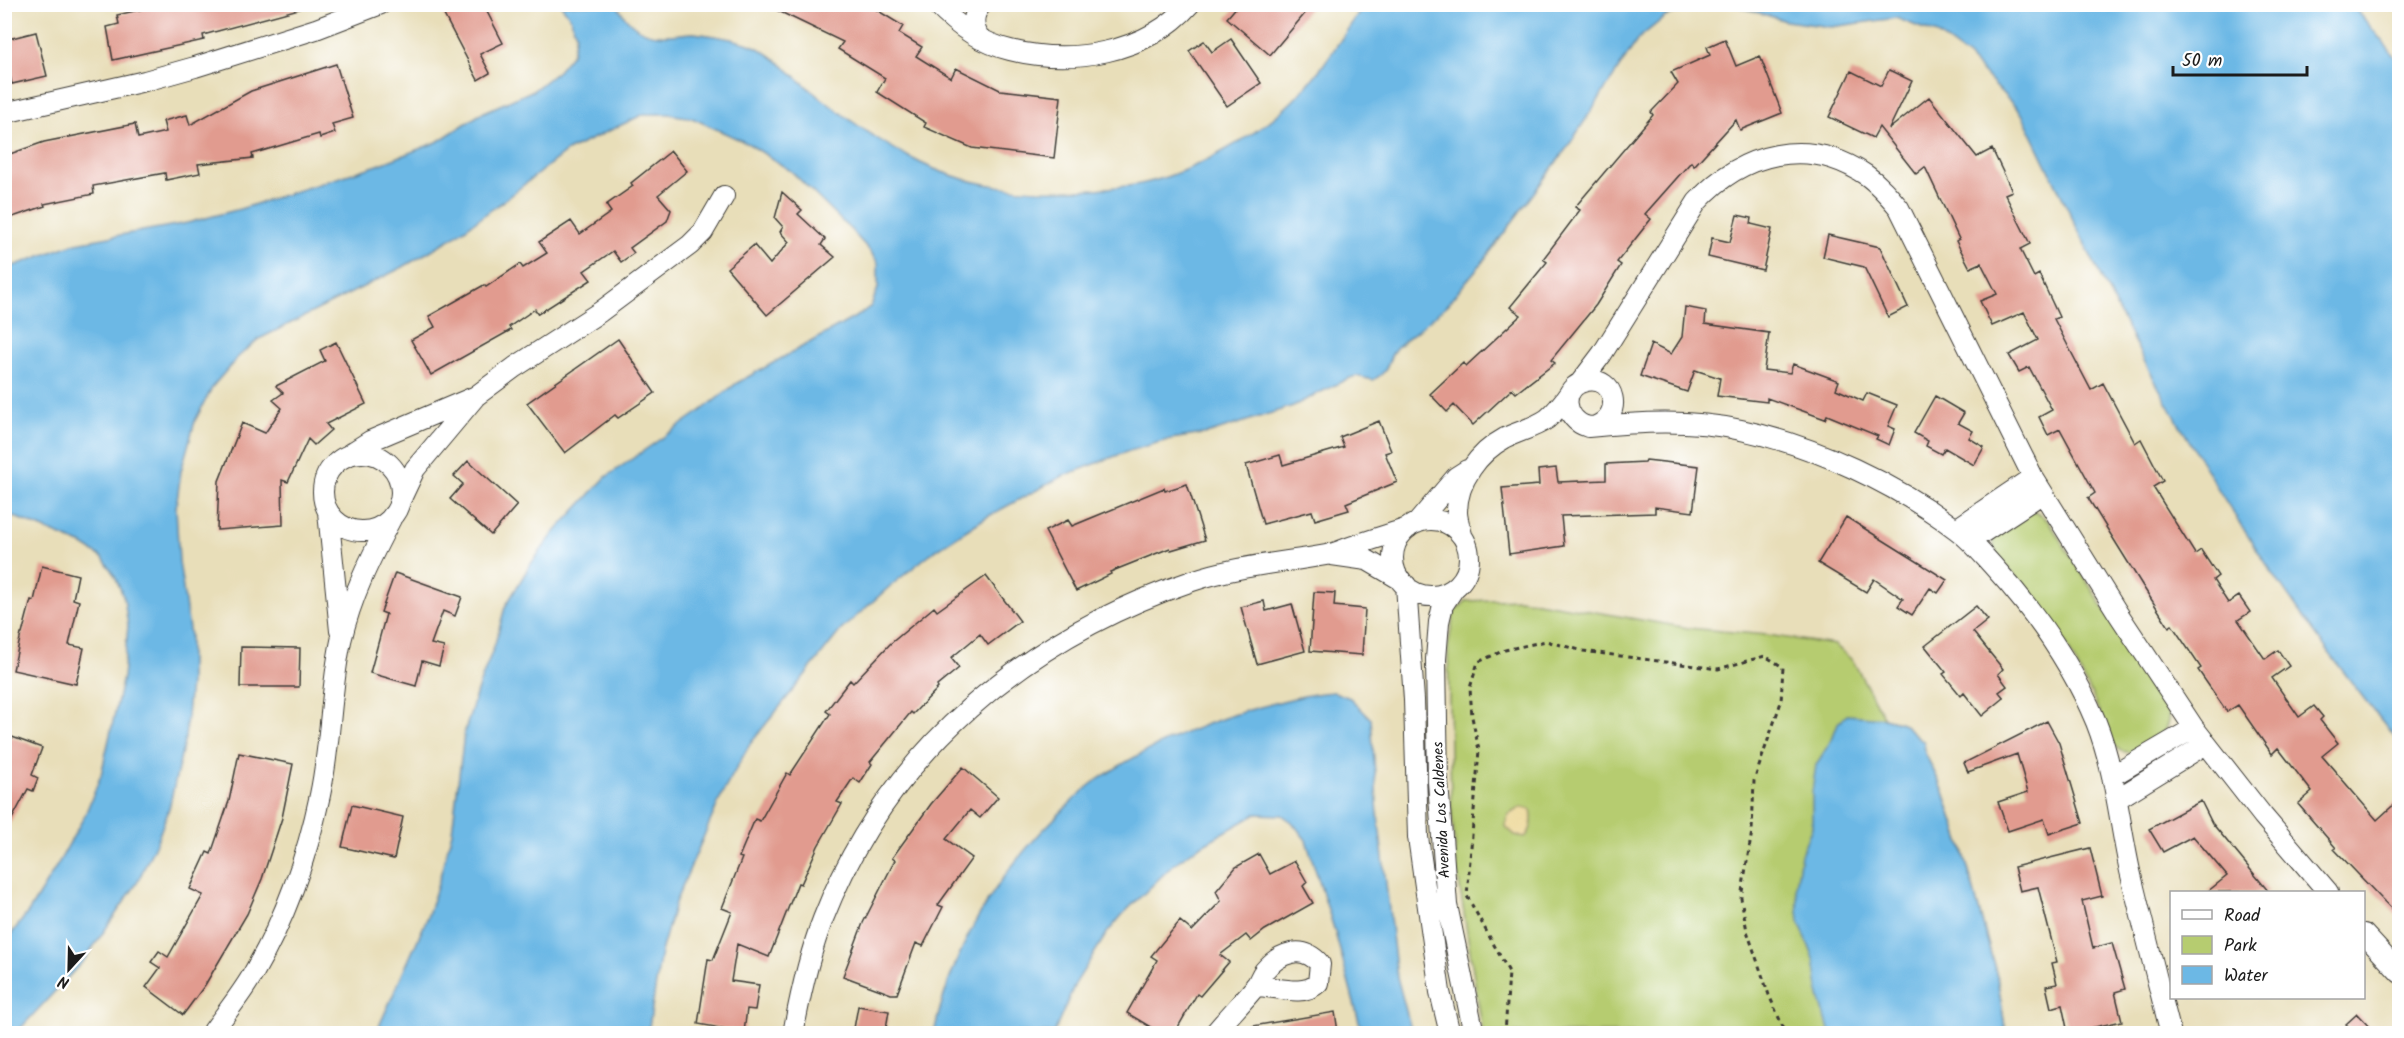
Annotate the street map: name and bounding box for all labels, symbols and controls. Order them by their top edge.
scale bar [2173,39,2306,77]
text: 50 m [2182,47,2222,76]
street label: Avenida Los Caldenes [1426,740,1458,879]
legend [2170,891,2365,999]
text: Road [2224,902,2261,931]
text: Park [2224,932,2257,961]
north arrow [39,939,99,999]
text: Water [2224,962,2269,991]
text: N [55,968,73,995]

